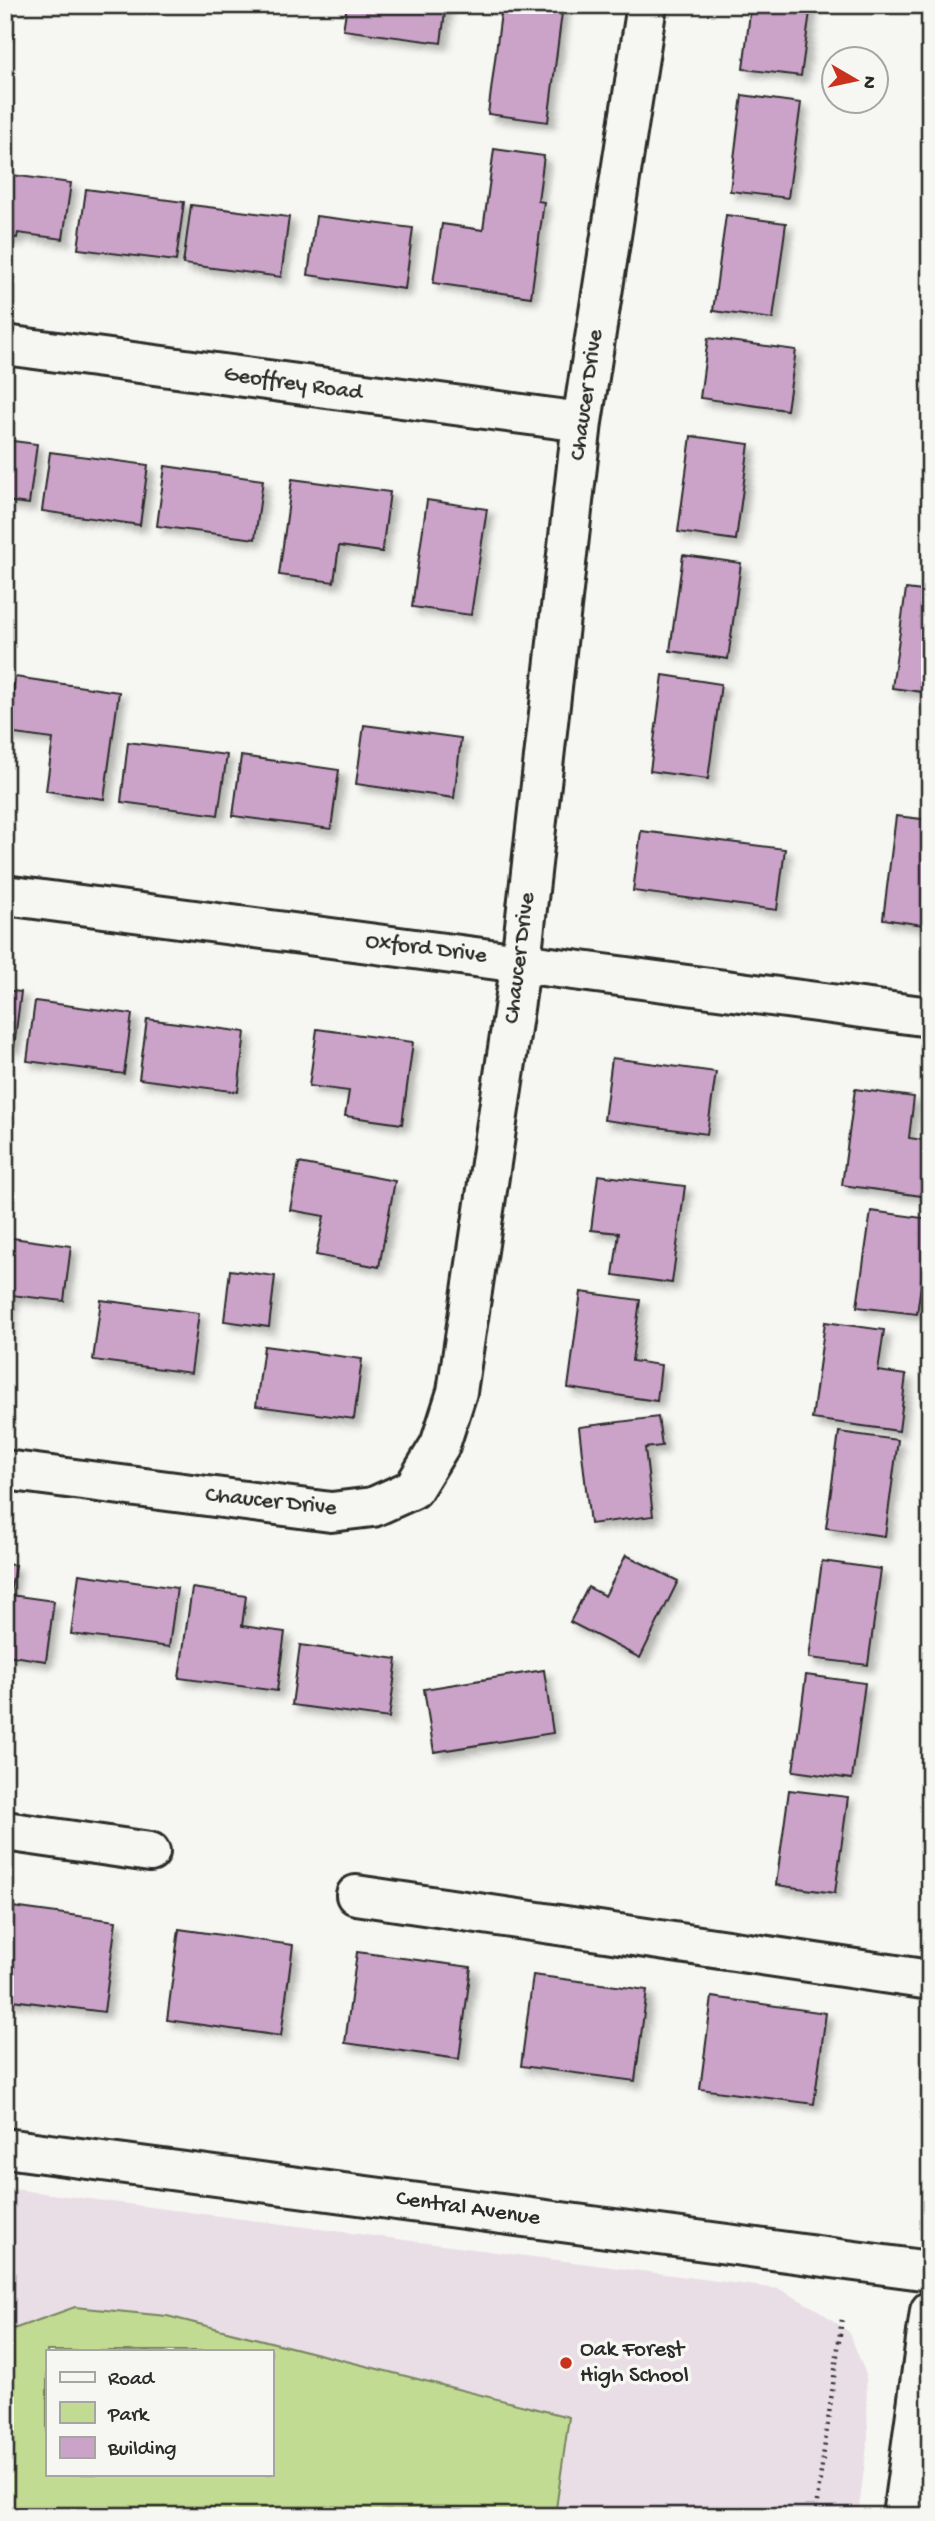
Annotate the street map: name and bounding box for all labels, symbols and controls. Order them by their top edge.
north arrow [820,46,890,116]
text: N [856,74,881,90]
street label: Chaucer Drive [564,327,610,462]
street label: Geoffrey Road [222,361,365,407]
street label: Chaucer Drive [499,890,542,1025]
street label: Oxford Drive [364,928,489,970]
street label: Chaucer Drive [204,1482,339,1522]
street label: Central Avenue [394,2186,543,2233]
place label: Oak Forest High School [580,2337,689,2390]
legend [46,2350,273,2476]
marker: Oak Forest High School [558,2355,574,2371]
text: Road [108,2368,156,2393]
text: Park [107,2404,151,2429]
text: Building [107,2438,177,2463]

